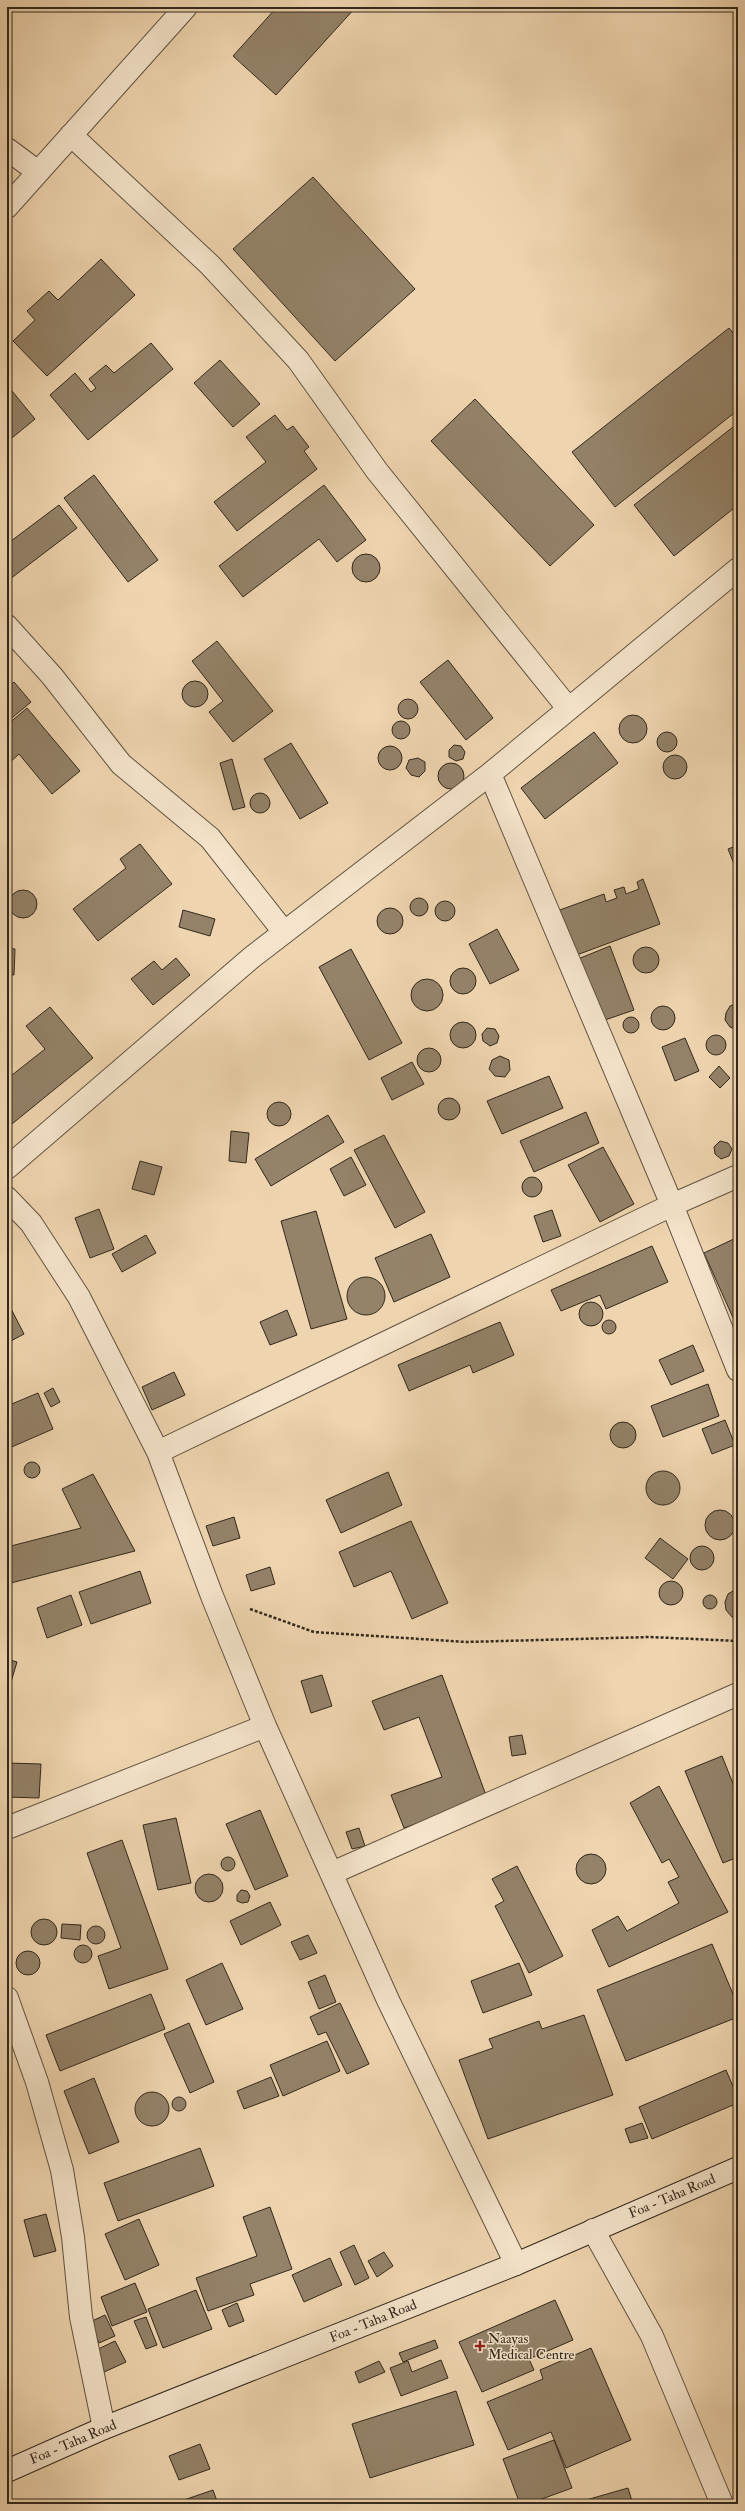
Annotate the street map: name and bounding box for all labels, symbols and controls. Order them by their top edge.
street label: Foa - Taha Road [626,2170,718,2222]
street label: Foa - Taha Road [327,2296,419,2346]
place label: Naayas Medical Centre [488,2330,575,2363]
marker: Naayas Medical Centre [475,2341,485,2351]
street label: Foa - Taha Road [27,2416,119,2468]

